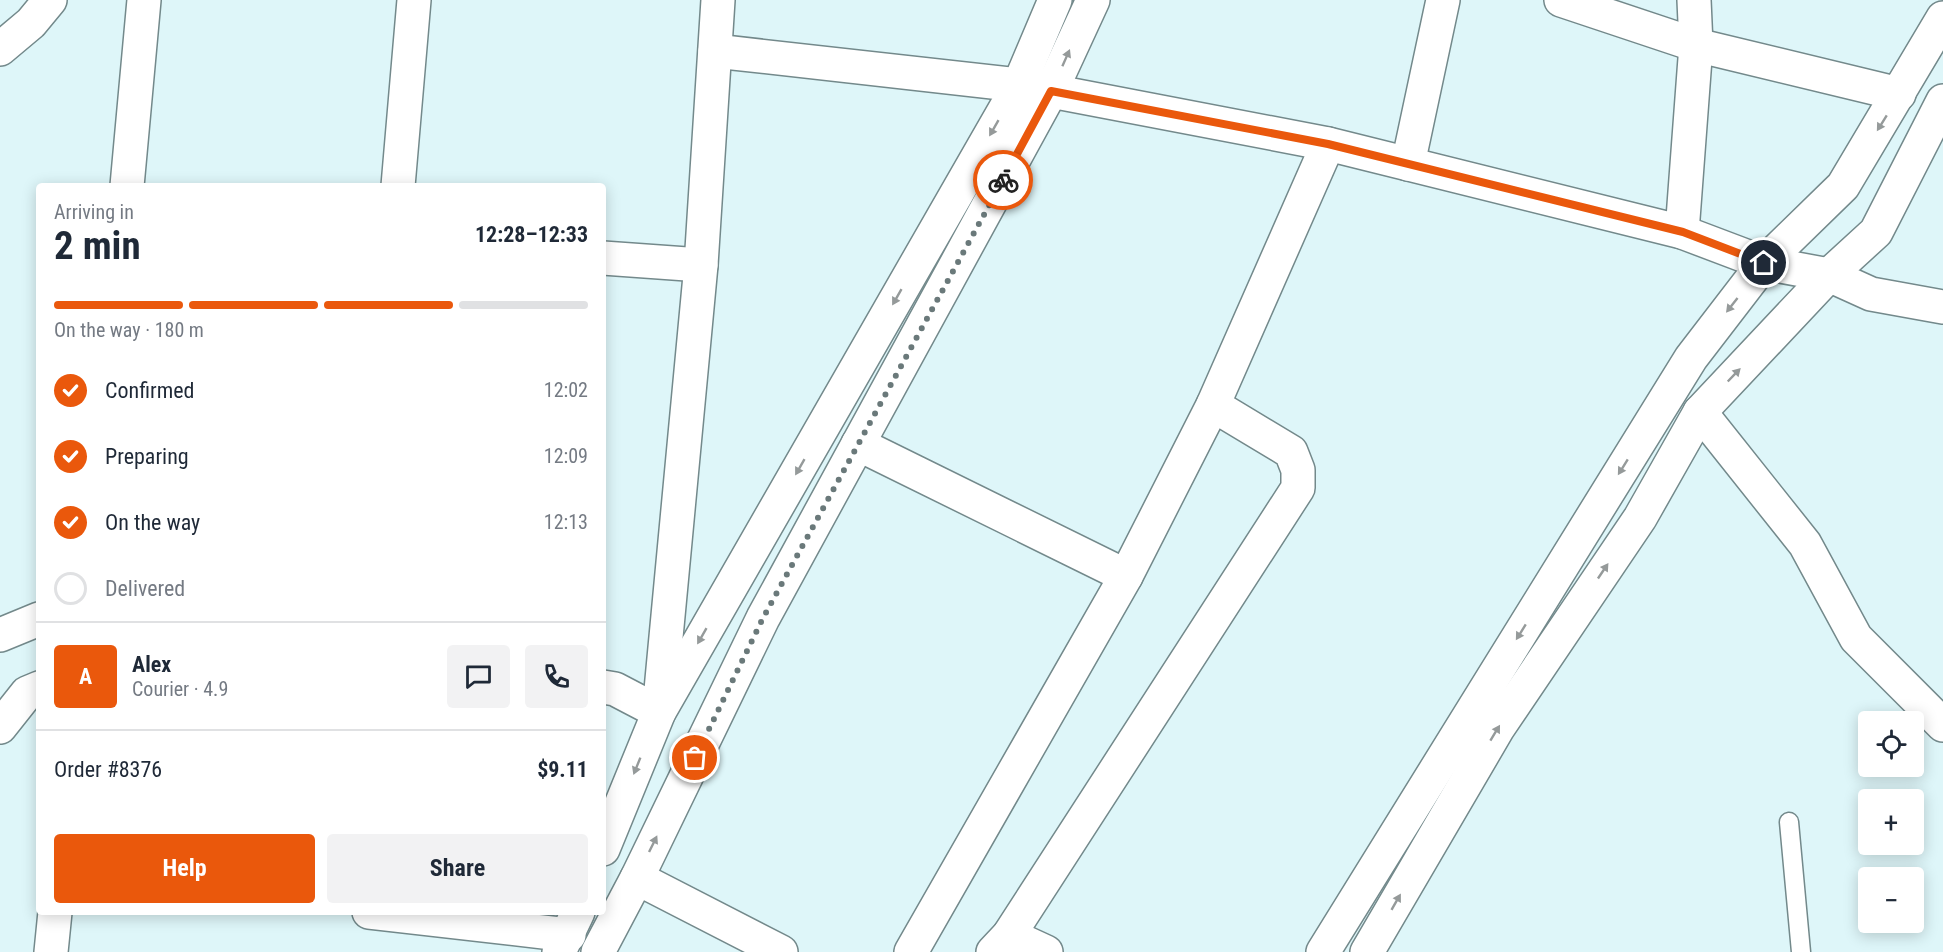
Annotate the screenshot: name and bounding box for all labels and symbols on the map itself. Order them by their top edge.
one-way arrow [1062,50,1071,67]
one-way arrow [1876,115,1887,131]
one-way arrow [989,120,999,137]
courier [973,150,1033,210]
pin [1738,237,1789,288]
one-way arrow [892,289,902,306]
one-way arrow [1725,297,1738,313]
one-way arrow [1727,369,1741,383]
one-way arrow [795,458,805,475]
one-way arrow [1618,459,1629,475]
one-way arrow [1598,563,1609,580]
one-way arrow [1515,624,1526,640]
one-way arrow [697,628,708,644]
one-way arrow [1489,725,1500,741]
pin [669,732,720,783]
one-way arrow [632,757,641,775]
one-way arrow [649,836,658,853]
one-way arrow [1391,893,1401,910]

